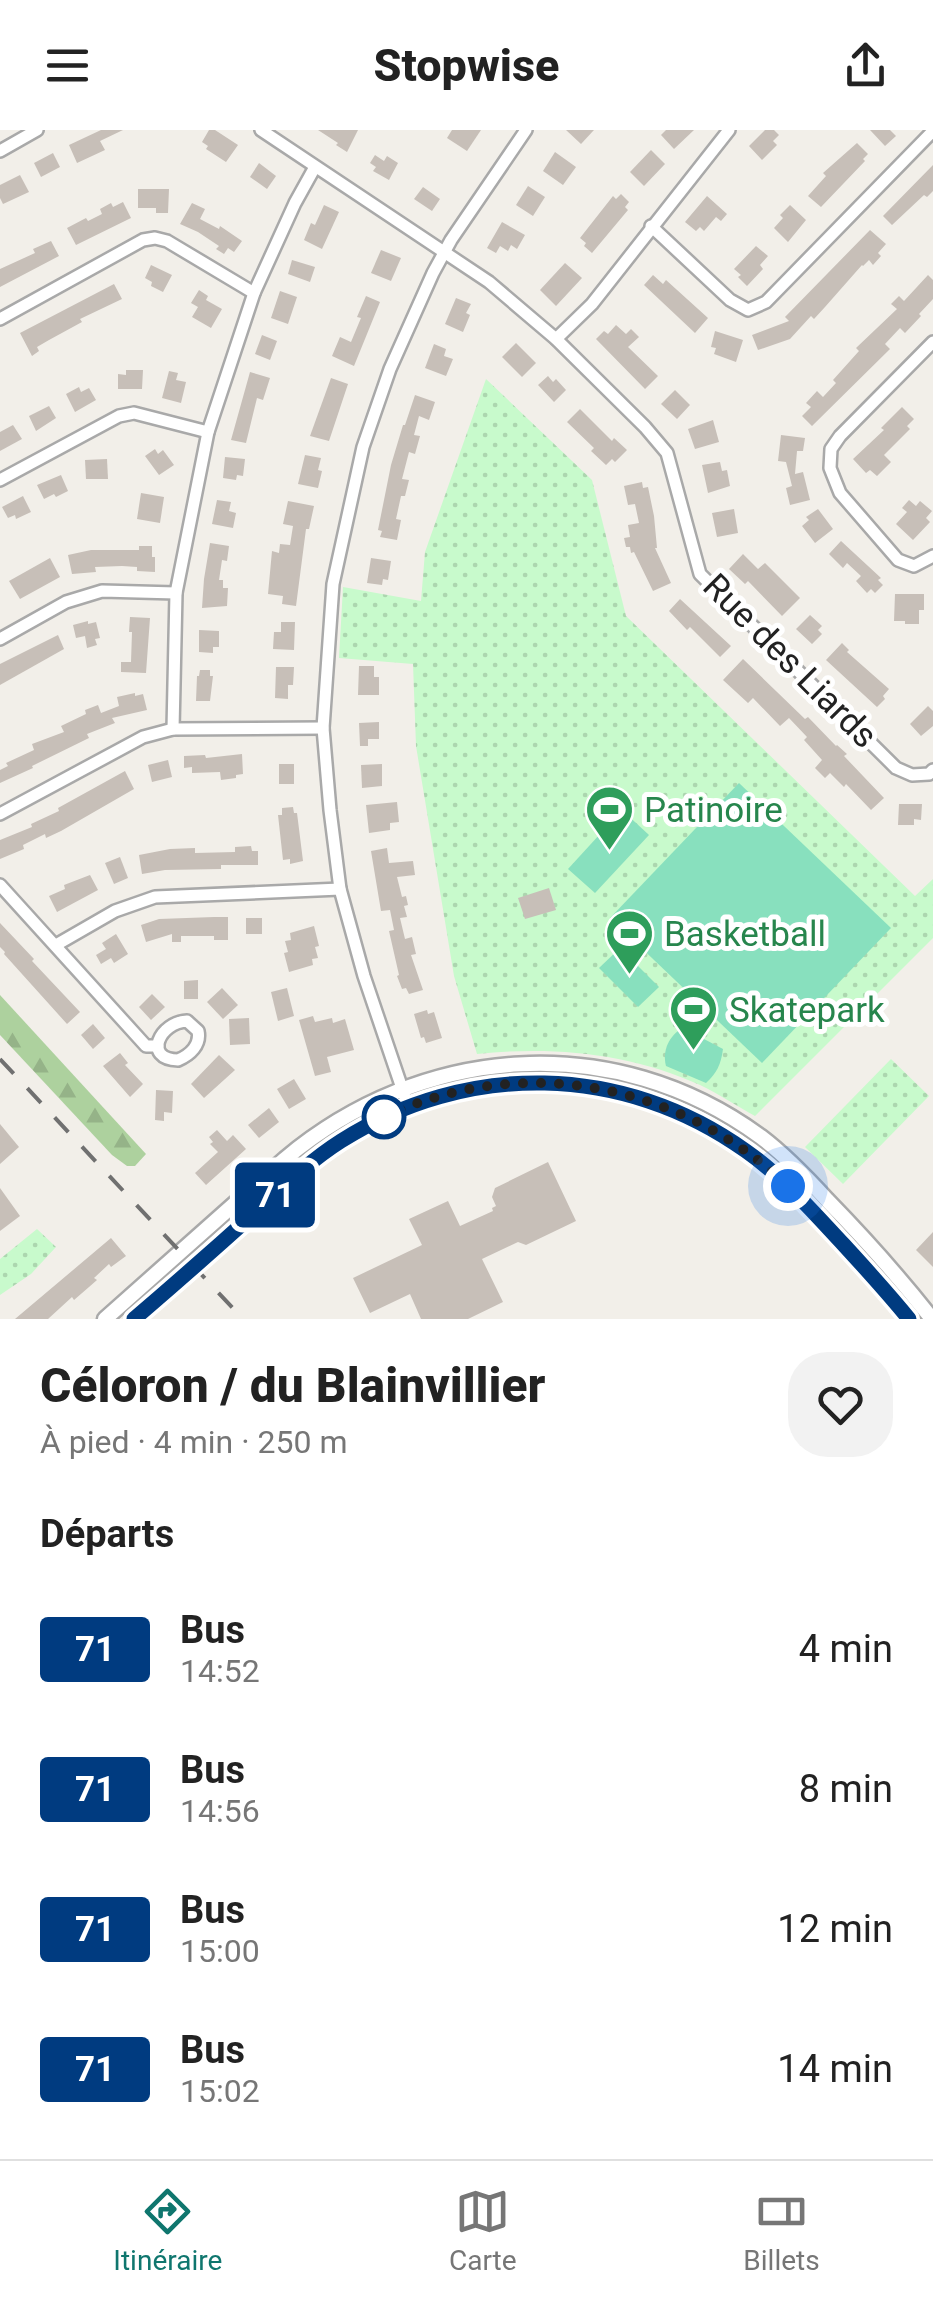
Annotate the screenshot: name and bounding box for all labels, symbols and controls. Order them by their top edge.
icon: menu [40,38,95,93]
icon: share [838,38,893,93]
text: Stopwise [374,39,559,92]
street label: Rue des Liards [695,566,885,756]
sports icon: Patinoire [583,784,635,852]
place label: Patinoire [644,790,783,831]
sports icon: Basketball [603,908,655,976]
place label: Basketball [664,914,826,955]
sports icon: Skatepark [668,984,720,1052]
place label: Skatepark [729,990,885,1031]
unlabelled marker [363,1096,405,1138]
your location [763,1161,813,1211]
line badge: 71 [230,1162,320,1228]
text: 71 [255,1175,295,1216]
button: heart [788,1352,893,1457]
text: Céloron / du Blainvillier [40,1357,545,1414]
text: À pied · 4 min · 250 m [40,1423,347,1461]
text: Départs [40,1512,174,1556]
text: Bus [180,1608,245,1652]
text: 4 min [799,1627,893,1671]
text: 71 [75,1629,115,1670]
text: 14:52 [180,1652,260,1690]
text: Bus [180,1748,245,1792]
text: 8 min [799,1767,893,1811]
text: 71 [75,1769,115,1810]
text: 14:56 [180,1792,260,1830]
text: Bus [180,1888,245,1932]
text: 12 min [777,1907,893,1951]
text: 71 [75,1909,115,1950]
text: 15:00 [180,1932,260,1970]
text: Bus [180,2028,245,2072]
text: 14 min [777,2047,893,2091]
text: 71 [75,2049,115,2090]
text: 15:02 [180,2072,260,2110]
tab: Itinéraire [113,2184,222,2277]
tab: Carte [449,2184,517,2277]
tab: Billets [743,2184,820,2277]

